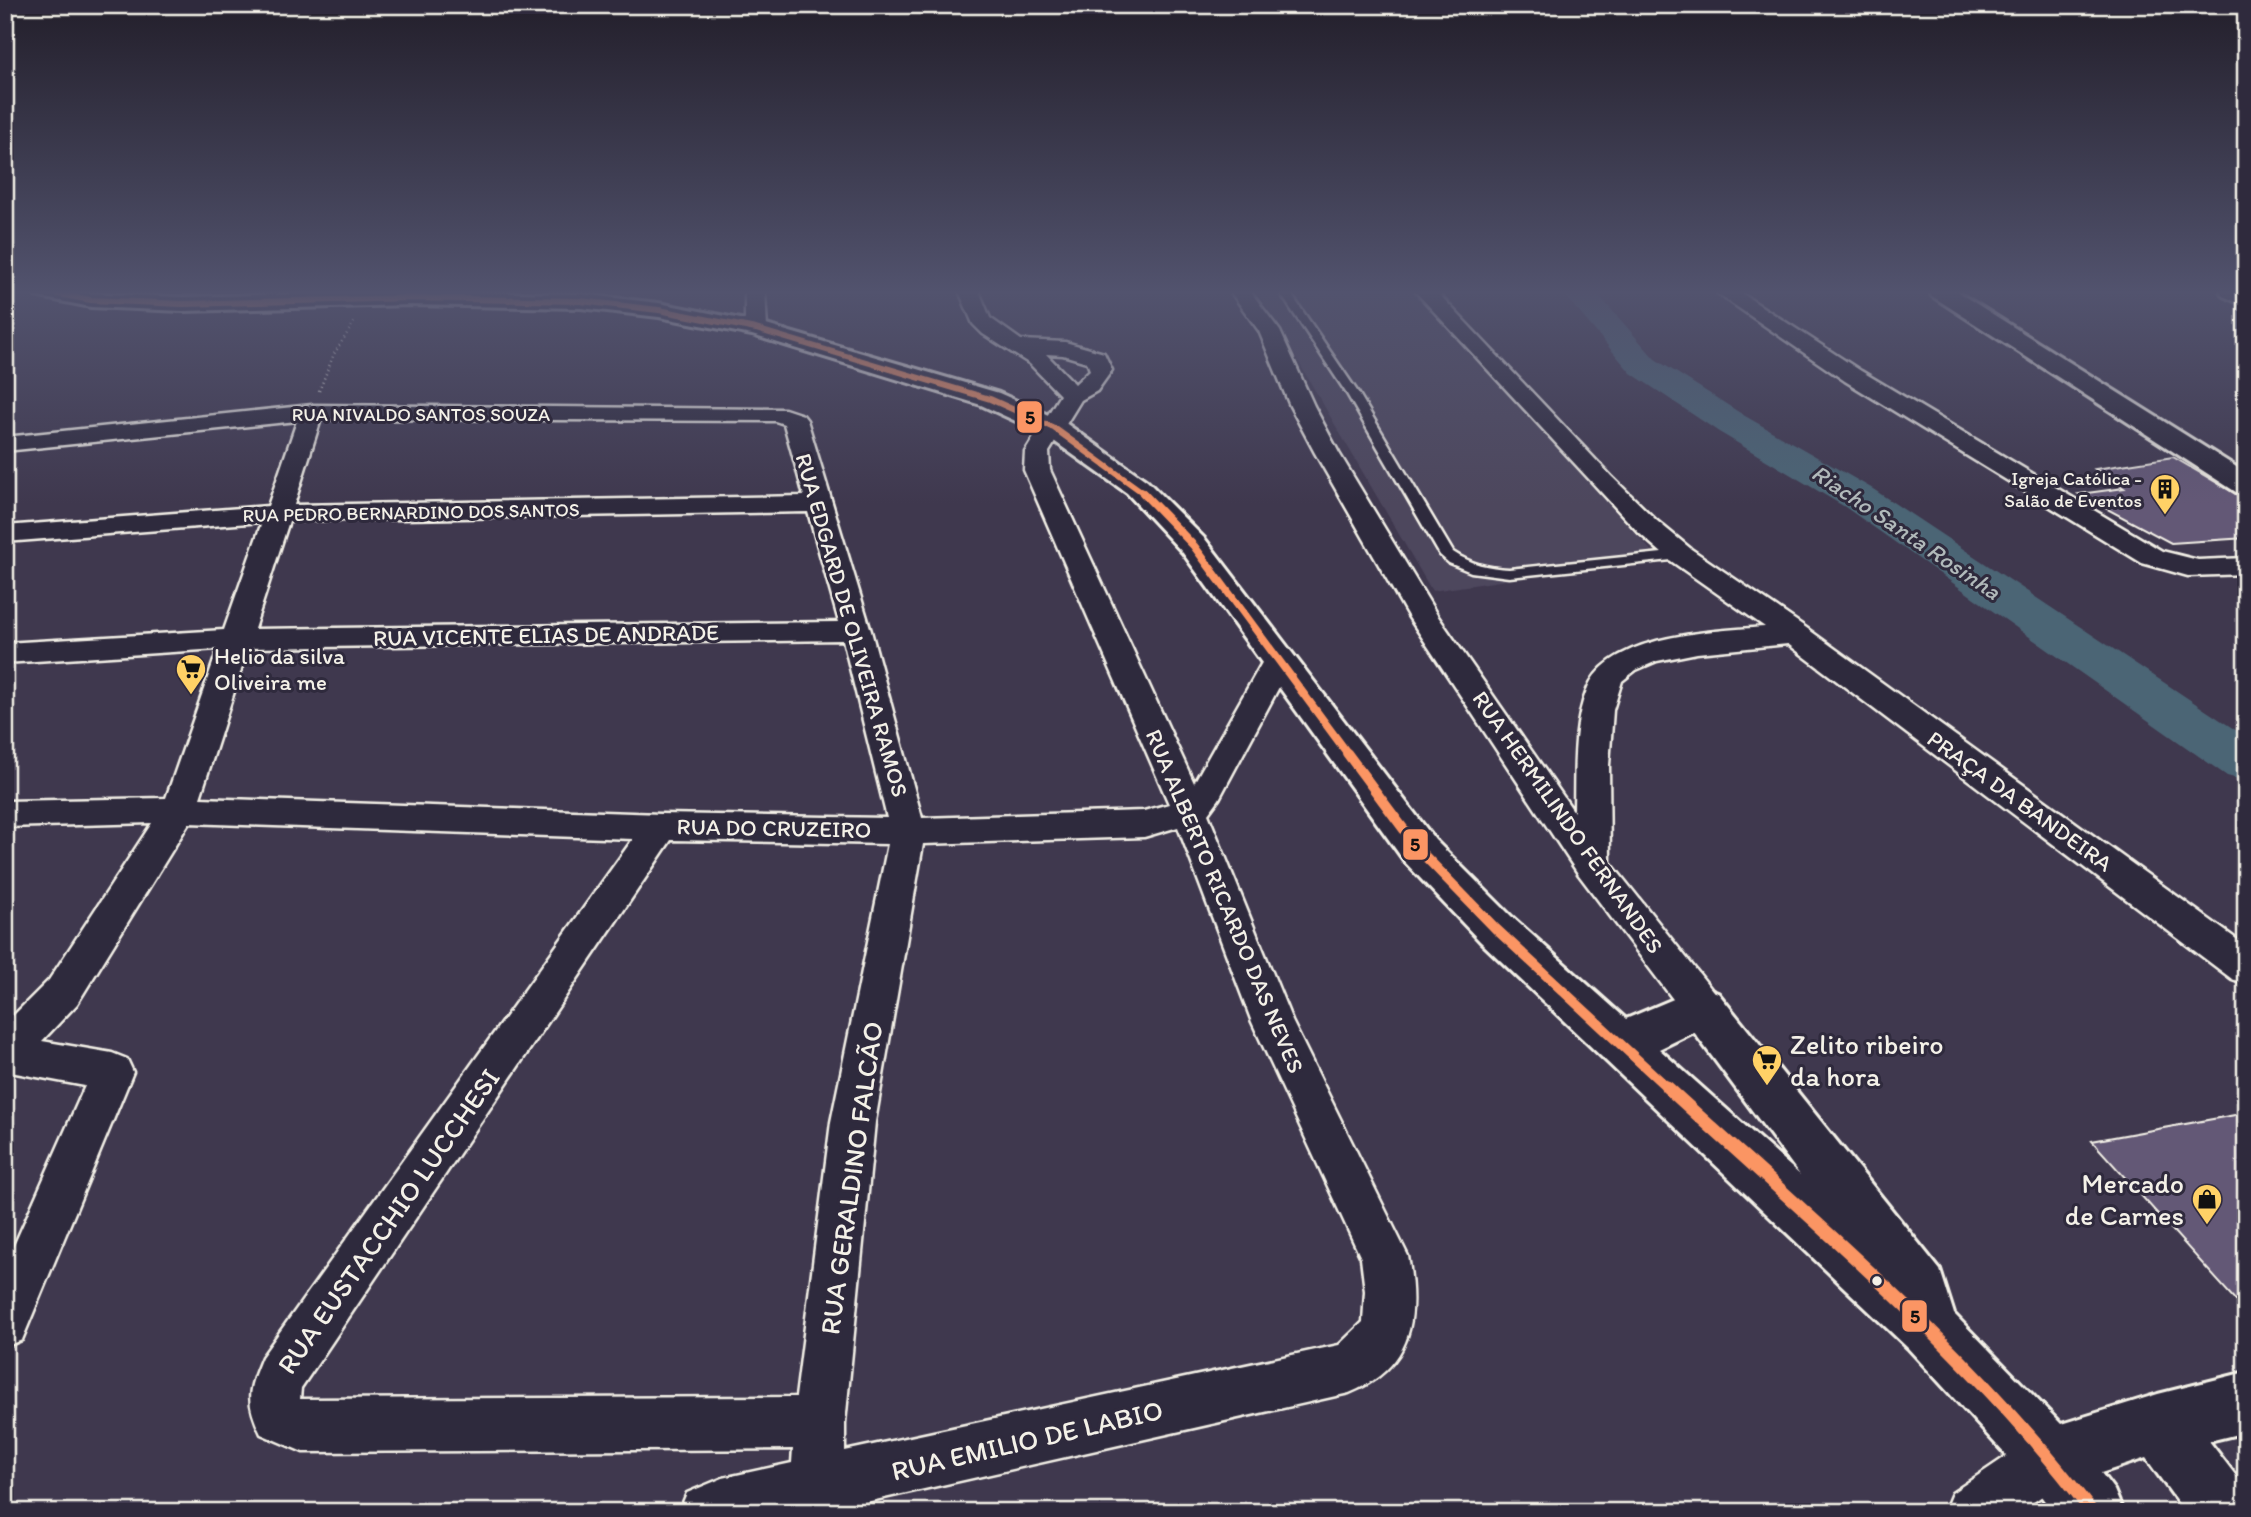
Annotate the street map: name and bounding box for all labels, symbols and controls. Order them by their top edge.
line badge: 5 [1016,400,1043,434]
street label: RUA NIVALDO SANTOS SOUZA [292,403,550,426]
text: 5 [1025,406,1035,429]
street label: RUA EDGARD DE OLIVEIRA RAMOS [789,450,915,800]
water label: Riacho Santa Rosinha [1806,458,2007,606]
place label: Igreja Católica - Salão de Eventos [2004,467,2142,512]
building icon: Igreja Católica - Salão de Eventos [2148,472,2182,516]
street label: RUA PEDRO BERNARDINO DOS SANTOS [242,498,580,527]
street label: RUA VICENTE ELIAS DE ANDRADE [373,618,719,652]
place label: Helio da silva Oliveira me [214,642,345,696]
supermarket icon: Helio da silva Oliveira me [174,652,208,696]
street label: RUA HERMILINDO FERNANDES [1466,685,1670,959]
street label: PRAÇA DA BANDEIRA [1922,724,2118,878]
street label: RUA ALBERTO RICARDO DAS NEVES [1140,725,1310,1077]
street label: RUA DO CRUZEIRO [676,812,872,844]
line badge: 5 [1402,828,1429,861]
text: 5 [1410,833,1420,856]
street label: RUA GERALDINO FALCÃO [812,1019,890,1337]
place label: Zelito ribeiro da hora [1790,1027,1944,1093]
supermarket icon: Zelito ribeiro da hora [1750,1043,1784,1087]
street label: RUA EUSTACCHIO LUCCHESI [269,1062,507,1380]
place label: Mercado de Carnes [2065,1166,2184,1232]
shop icon: Mercado de Carnes [2190,1182,2224,1226]
unlabelled marker [1870,1274,1884,1288]
line badge: 5 [1901,1299,1928,1333]
text: 5 [1910,1305,1920,1328]
street label: RUA EMILIO DE LABIO [888,1392,1166,1488]

